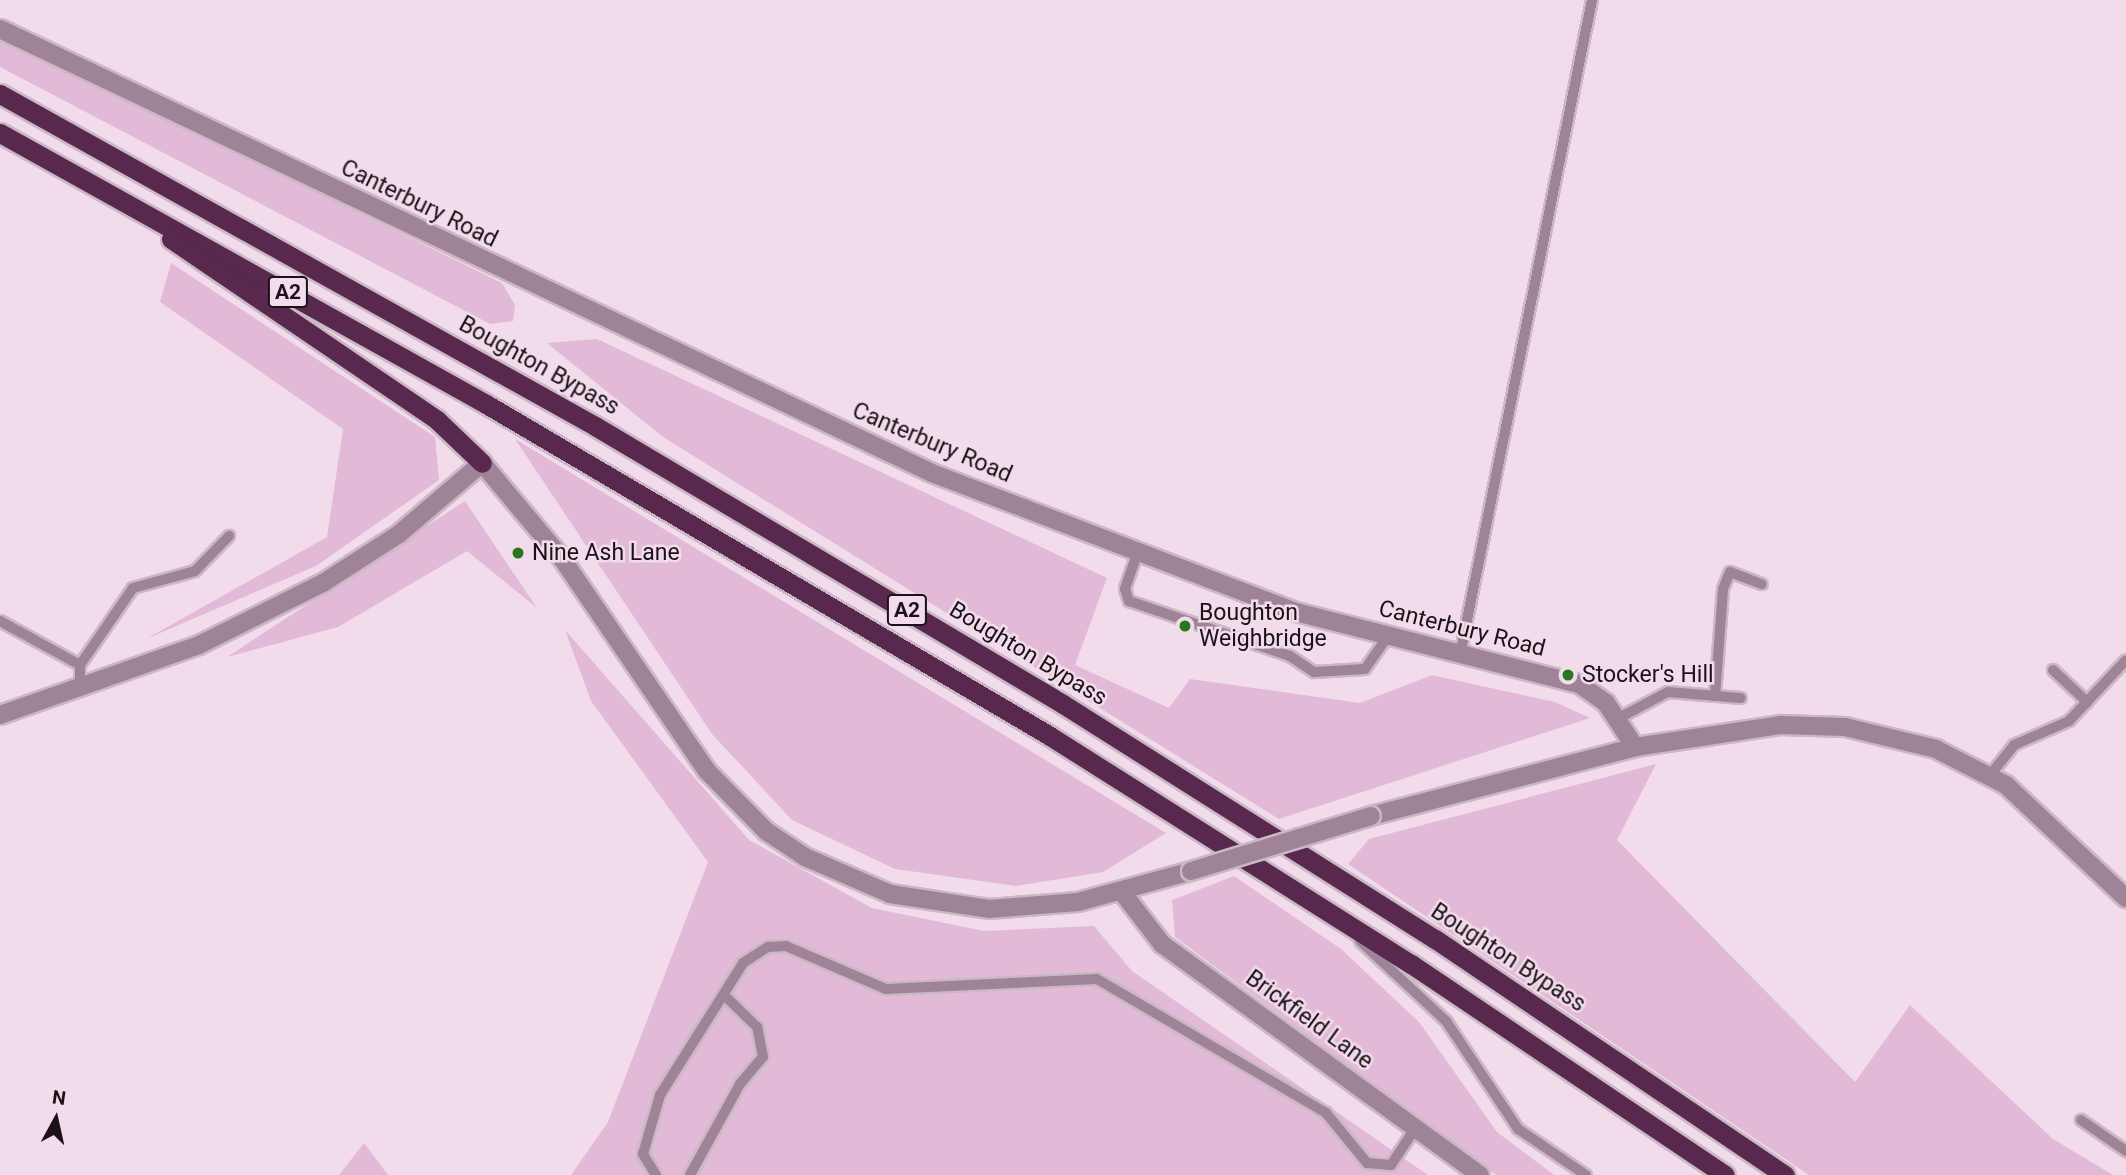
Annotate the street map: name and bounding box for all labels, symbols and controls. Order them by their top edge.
street label: Canterbury Road [336,154,502,254]
road number: A2 [267,274,309,310]
street label: Boughton Bypass [454,311,624,421]
street label: Canterbury Road [848,397,1016,489]
place label: Nine Ash Lane [532,539,680,567]
marker: Nine Ash Lane [510,545,526,561]
road number: A2 [886,592,928,628]
street label: Canterbury Road [1376,595,1548,663]
street label: Boughton Bypass [944,596,1112,712]
place label: Boughton Weighbridge [1199,599,1327,653]
marker: Boughton Weighbridge [1177,618,1193,634]
place label: Stocker's Hill [1582,661,1714,689]
marker: Stocker's Hill [1560,667,1576,683]
street label: Boughton Bypass [1425,898,1591,1018]
street label: Brickfield Lane [1240,965,1378,1075]
north arrow [21,1084,91,1154]
text: N [51,1085,67,1110]

